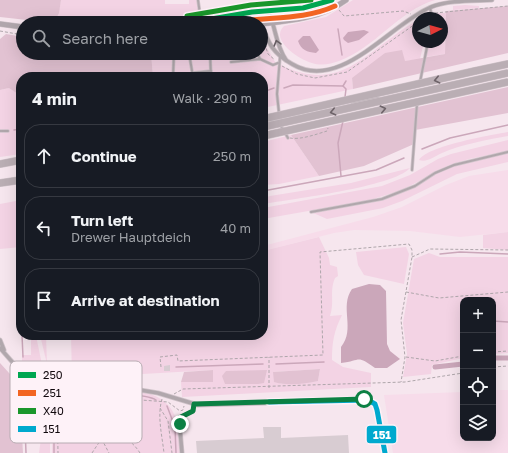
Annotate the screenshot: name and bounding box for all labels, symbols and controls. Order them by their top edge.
north arrow [412,12,448,48]
search box [16,16,268,60]
icon: search [30,27,52,49]
text: Search here [62,29,148,47]
one-way arrow [273,40,282,47]
one-way arrow [434,75,440,83]
text: 4 min [32,88,77,109]
text: Walk · 290 m [173,90,252,106]
one-way arrow [379,105,386,114]
one-way arrow [330,107,336,115]
icon: ahead [33,145,55,167]
text: Continue [71,147,137,165]
text: 250 m [213,148,251,164]
text: Turn left [71,211,133,229]
icon: left [33,217,55,239]
text: 40 m [220,220,251,236]
text: Drewer Hauptdeich [71,229,191,245]
icon: arrive [33,289,55,311]
text: Arrive at destination [71,291,220,309]
map controls [460,297,496,441]
button: + [460,297,496,333]
button: − [460,333,496,369]
legend [10,361,142,443]
text: 250 [43,368,63,381]
button: locate [460,369,496,405]
text: 251 [43,386,61,399]
route start [355,390,373,408]
text: X40 [43,404,64,417]
button: layers [460,405,496,441]
route end [171,415,189,433]
text: 151 [43,422,60,435]
line badge: 151 [366,425,397,444]
text: 151 [373,428,391,441]

